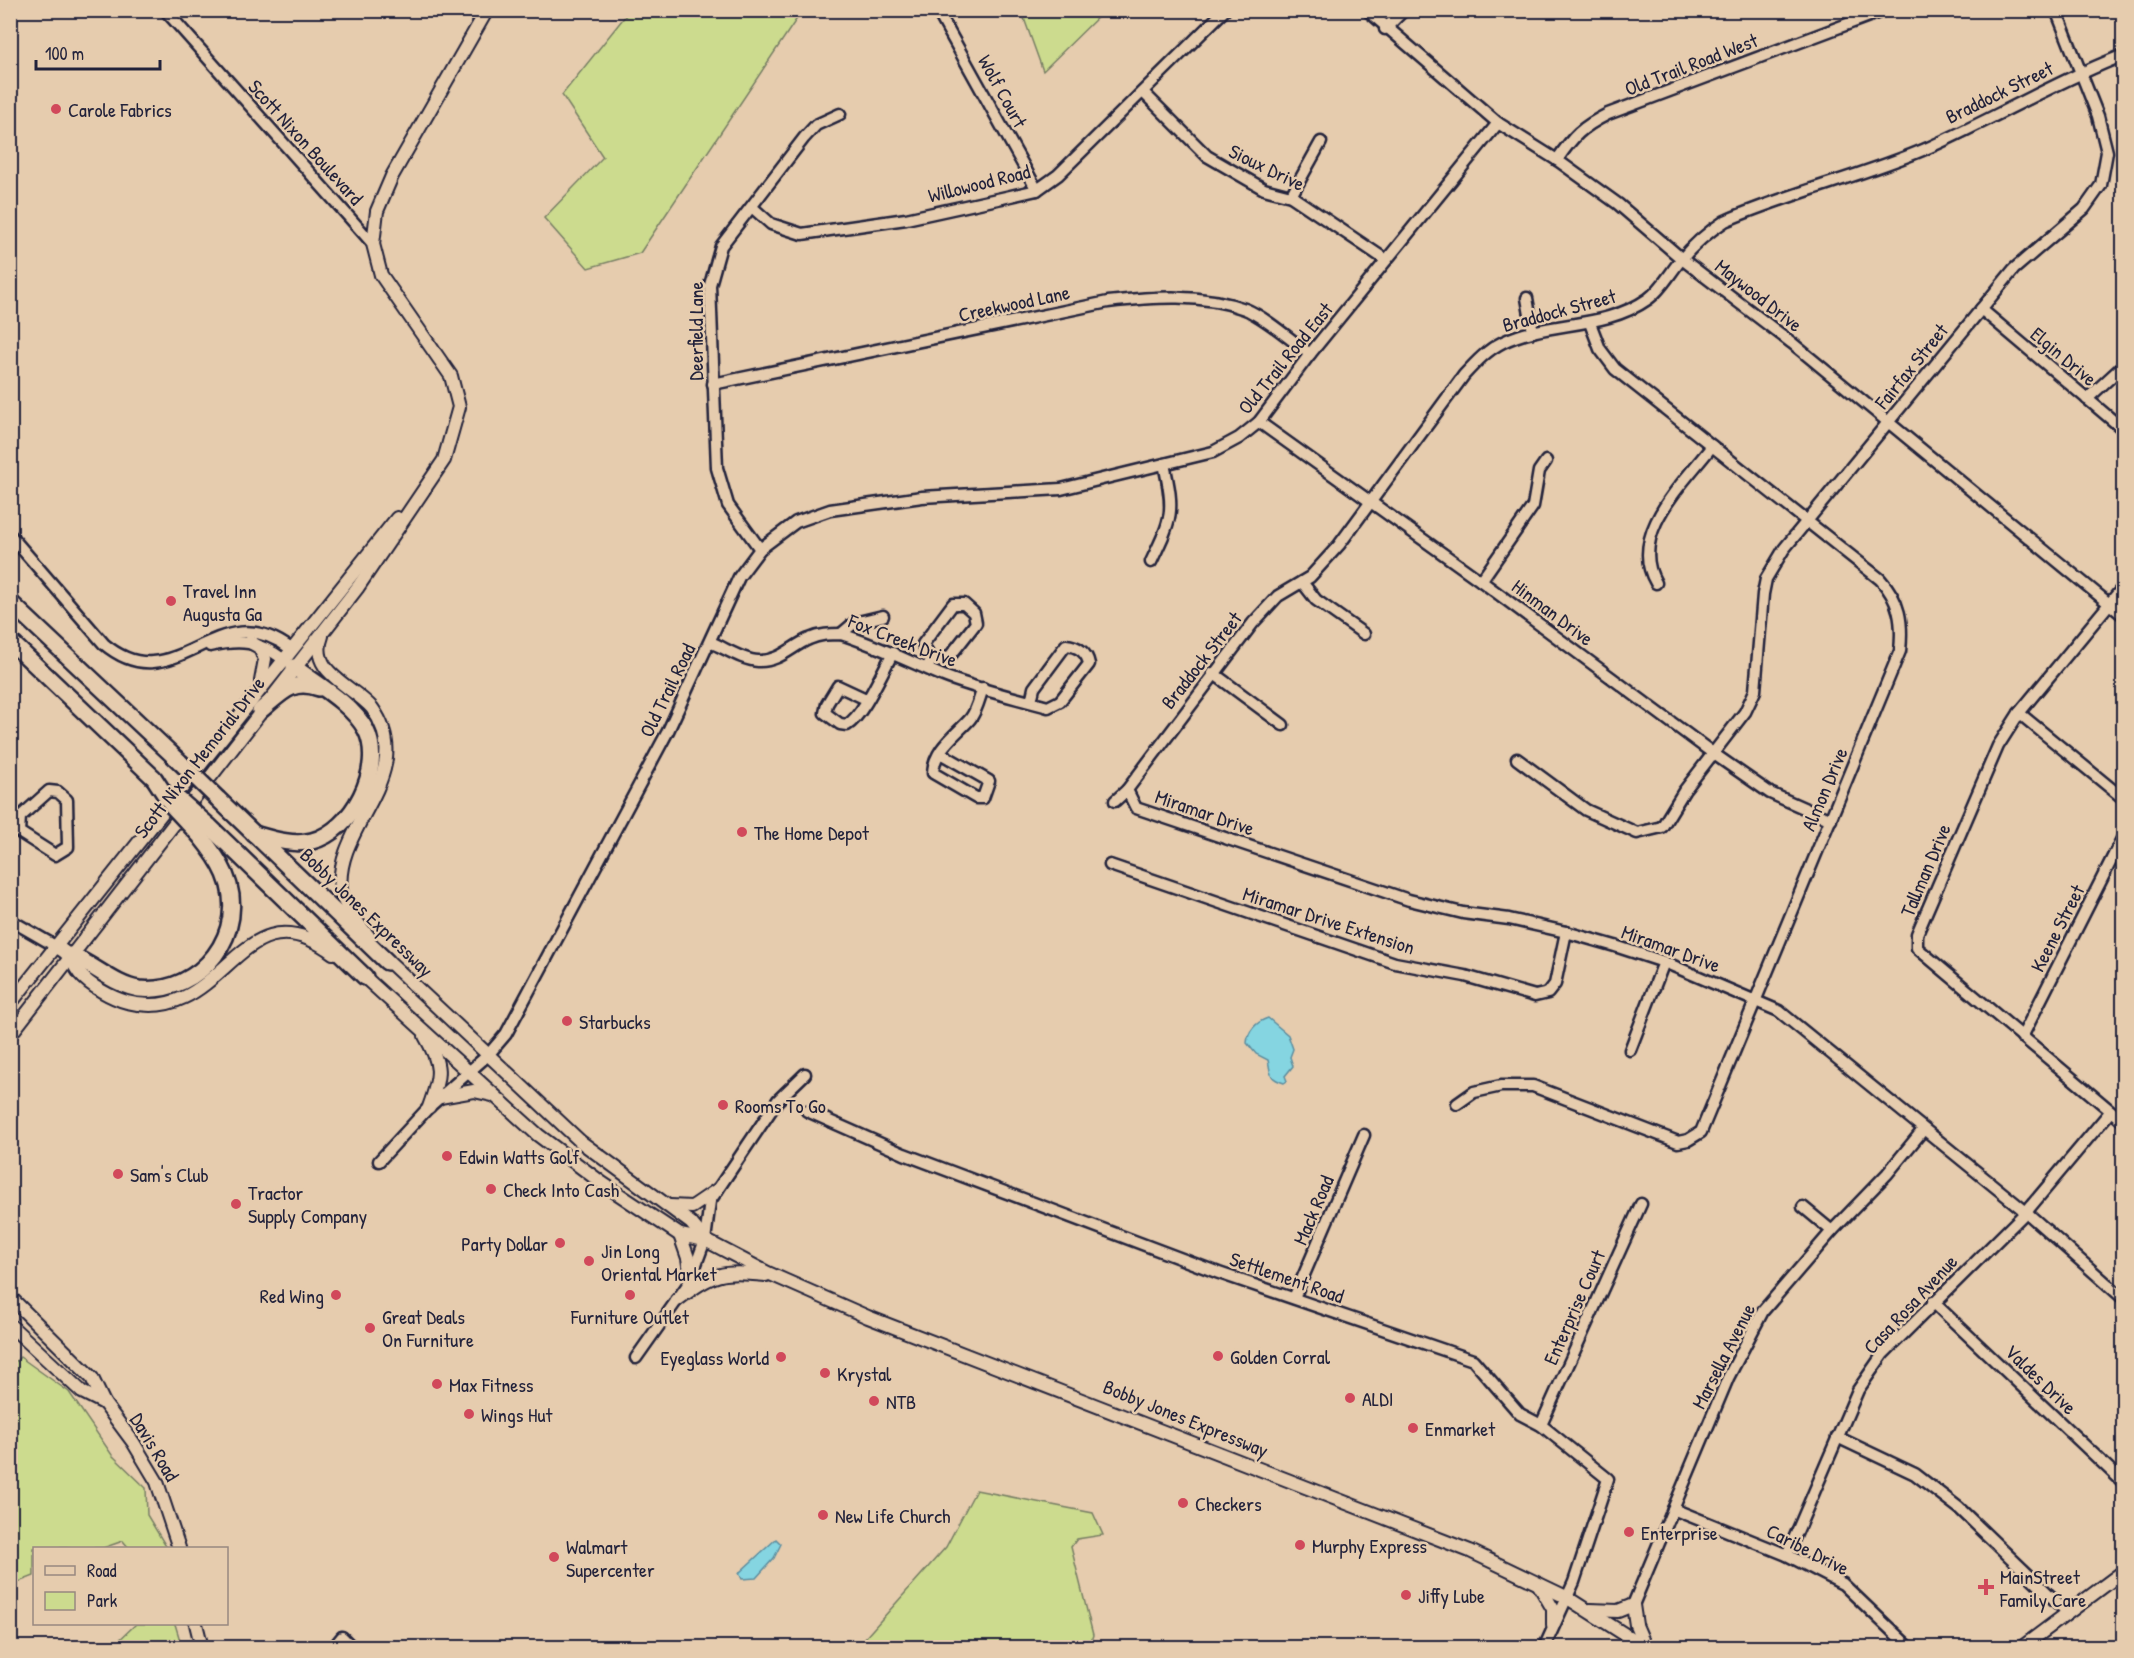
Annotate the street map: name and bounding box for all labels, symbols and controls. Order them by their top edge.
street label: Old Trail Road West [1621,26,1762,102]
scale bar [36,33,160,71]
text: 100 m [45,41,84,66]
street label: Wolf Court [972,50,1035,133]
street label: Braddock Street [1941,54,2058,130]
street label: Scott Nixon Boulevard [242,74,370,211]
place label: Carole Fabrics [68,96,172,123]
marker: Carole Fabrics [49,102,63,116]
street label: Sioux Drive [1225,137,1309,197]
street label: Willowood Road [925,157,1033,209]
street label: Maywood Drive [1710,252,1808,338]
street label: Creekwood Lane [956,278,1072,328]
street label: Deerfield Lane [682,281,709,381]
street label: Braddock Street [1499,282,1620,338]
street label: Old Trail Road East [1231,295,1339,420]
street label: Fairfax Street [1868,317,1954,415]
street label: Elgin Drive [2025,320,2103,392]
street label: Hinman Drive [1507,572,1599,652]
place label: Travel Inn Augusta Ga [183,577,262,627]
marker: Travel Inn Augusta Ga [164,594,178,608]
street label: Braddock Street [1154,605,1248,714]
street label: Fox Creek Drive [844,607,961,673]
street label: Old Trail Road [633,639,701,741]
street label: Scott Nixon Memorial Drive [127,671,271,843]
street label: Almon Drive [1794,743,1854,835]
street label: Miramar Drive [1152,782,1258,842]
place label: The Home Depot [754,819,870,846]
street label: Tallman Drive [1893,819,1957,921]
marker: The Home Depot [735,825,749,839]
street label: Bobby Jones Expressway [295,841,439,983]
street label: Keene Street [2024,879,2091,976]
street label: Miramar Drive Extension [1240,880,1418,960]
street label: Miramar Drive [1618,918,1724,978]
place label: Starbucks [579,1008,651,1035]
marker: Starbucks [560,1014,574,1028]
place label: Rooms To Go [735,1092,826,1119]
marker: Rooms To Go [716,1098,730,1112]
place label: Edwin Watts Golf [459,1143,579,1170]
marker: Edwin Watts Golf [440,1149,454,1163]
place label: Sam's Club [130,1161,209,1188]
marker: Sam's Club [111,1167,125,1181]
street label: Mack Road [1286,1171,1340,1249]
place label: Check Into Cash [503,1176,619,1203]
place label: Tractor Supply Company [248,1179,367,1229]
marker: Check Into Cash [484,1182,498,1196]
marker: Tractor Supply Company [229,1197,243,1211]
place label: Party Dollar [461,1230,548,1257]
marker: Party Dollar [553,1236,567,1250]
place label: Jin Long Oriental Market [601,1237,718,1287]
street label: Enterprise Court [1537,1244,1612,1369]
street label: Settlement Road [1226,1245,1348,1309]
street label: Casa Rosa Avenue [1857,1248,1963,1360]
marker: Jin Long Oriental Market [582,1254,596,1268]
place label: Red Wing [260,1282,324,1309]
marker: Red Wing [329,1288,343,1302]
marker: Furniture Outlet [623,1288,637,1302]
street label: Marsella Avenue [1685,1299,1761,1413]
place label: Great Deals On Furniture [382,1303,474,1353]
place label: Furniture Outlet [570,1303,690,1330]
marker: Great Deals On Furniture [363,1321,377,1335]
street label: Valdes Drive [1999,1338,2083,1420]
place label: Golden Corral [1230,1343,1331,1370]
place label: Eyeglass World [660,1344,769,1371]
marker: Golden Corral [1211,1349,1225,1363]
marker: Eyeglass World [774,1350,788,1364]
place label: Krystal [837,1360,892,1387]
marker: Krystal [818,1366,832,1380]
place label: Max Fitness [449,1371,534,1398]
street label: Bobby Jones Expressway [1100,1373,1272,1463]
marker: Max Fitness [430,1377,444,1391]
place label: ALDI [1362,1385,1393,1412]
place label: NTB [886,1388,916,1415]
marker: ALDI [1343,1391,1357,1405]
marker: NTB [867,1394,881,1408]
place label: Wings Hut [481,1401,553,1428]
marker: Wings Hut [462,1407,476,1421]
street label: Davis Road [124,1408,186,1486]
place label: Enmarket [1425,1415,1496,1442]
marker: Enmarket [1406,1421,1420,1435]
place label: Checkers [1195,1490,1262,1517]
marker: Checkers [1176,1496,1190,1510]
place label: New Life Church [835,1502,950,1529]
marker: New Life Church [816,1508,830,1522]
street label: Caribe Drive [1762,1517,1854,1581]
place label: Enterprise [1641,1519,1718,1546]
marker: Enterprise [1622,1525,1636,1539]
place label: Murphy Express [1312,1532,1427,1559]
place label: Walmart Supercenter [566,1533,655,1583]
marker: Murphy Express [1293,1538,1307,1552]
legend [33,1547,228,1625]
marker: Walmart Supercenter [547,1550,561,1564]
text: Road [87,1558,117,1583]
place label: MainStreet Family Care [1999,1563,2086,1613]
marker: MainStreet Family Care [1977,1578,1995,1596]
place label: Jiffy Lube [1418,1582,1485,1609]
text: Park [87,1588,118,1613]
marker: Jiffy Lube [1399,1588,1413,1602]

